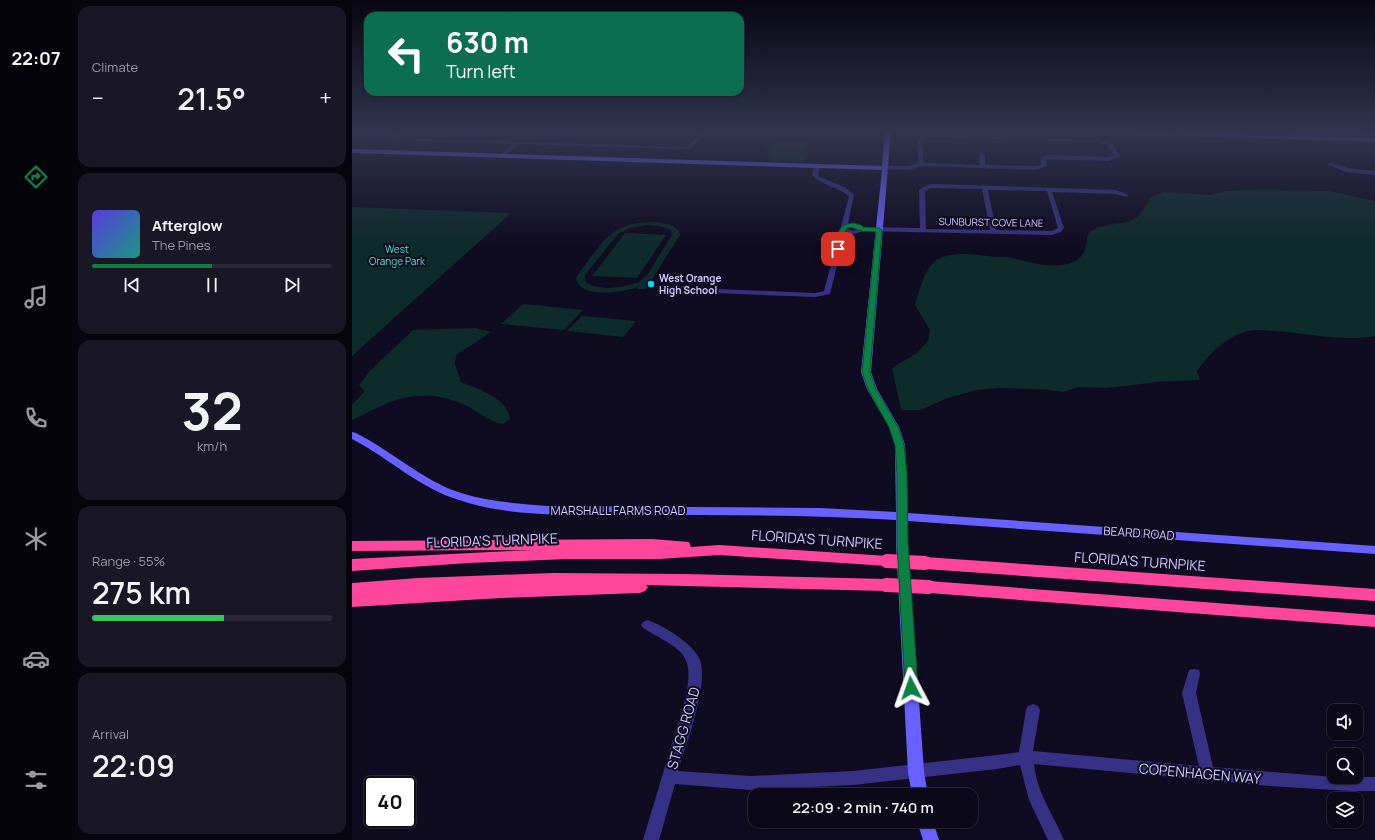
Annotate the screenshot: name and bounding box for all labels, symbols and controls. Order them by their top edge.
text: 630 m [446,23,529,61]
icon: left [380,28,432,80]
text: 22:07 [11,46,61,70]
text: Climate [92,58,138,76]
text: Turn left [446,59,516,83]
text: 21.5° [177,78,246,119]
text: − [92,83,104,113]
text: + [319,83,332,113]
icon: directions [22,163,50,191]
street label: SUNBURST COVE LANE [938,214,1044,230]
text: Afterglow [152,215,223,236]
pin [821,232,855,266]
text: The Pines [152,236,211,254]
icon: arrive [827,238,849,260]
park label: West Orange Park [369,242,426,268]
place label: West Orange High School [659,271,721,297]
icon: previous [121,274,143,296]
icon: pause [201,274,223,296]
icon: next [281,274,303,296]
marker: West Orange High School [646,279,656,289]
icon: music [22,283,50,311]
text: 32 [181,375,243,446]
icon: phone [22,404,50,432]
text: km/h [197,437,227,455]
street label: MARSHALL FARMS ROAD [550,502,686,519]
street label: BEARD ROAD [1103,522,1175,544]
icon: climate [22,525,50,553]
street label: FLORIDA'S TURNPIKE [751,525,883,553]
street label: FLORIDA'S TURNPIKE [426,528,558,552]
street label: FLORIDA'S TURNPIKE [1074,547,1206,575]
text: Range · 55% [92,552,165,570]
text: 275 km [92,572,191,613]
icon: car [22,645,50,673]
position arrow [890,667,932,709]
street label: STAGG ROAD [662,685,704,771]
map controls [1327,704,1363,828]
button: sound [1327,704,1363,740]
text: Arrival [92,725,129,743]
text: 22:09 [92,745,175,786]
button: search [1327,748,1363,784]
street label: COPENHAGEN WAY [1138,758,1262,788]
icon: filters [22,766,50,794]
speed limit sign: 40 [364,776,416,828]
button: layers [1327,792,1363,828]
text: 22:09 · 2 min · 740 m [792,797,934,818]

